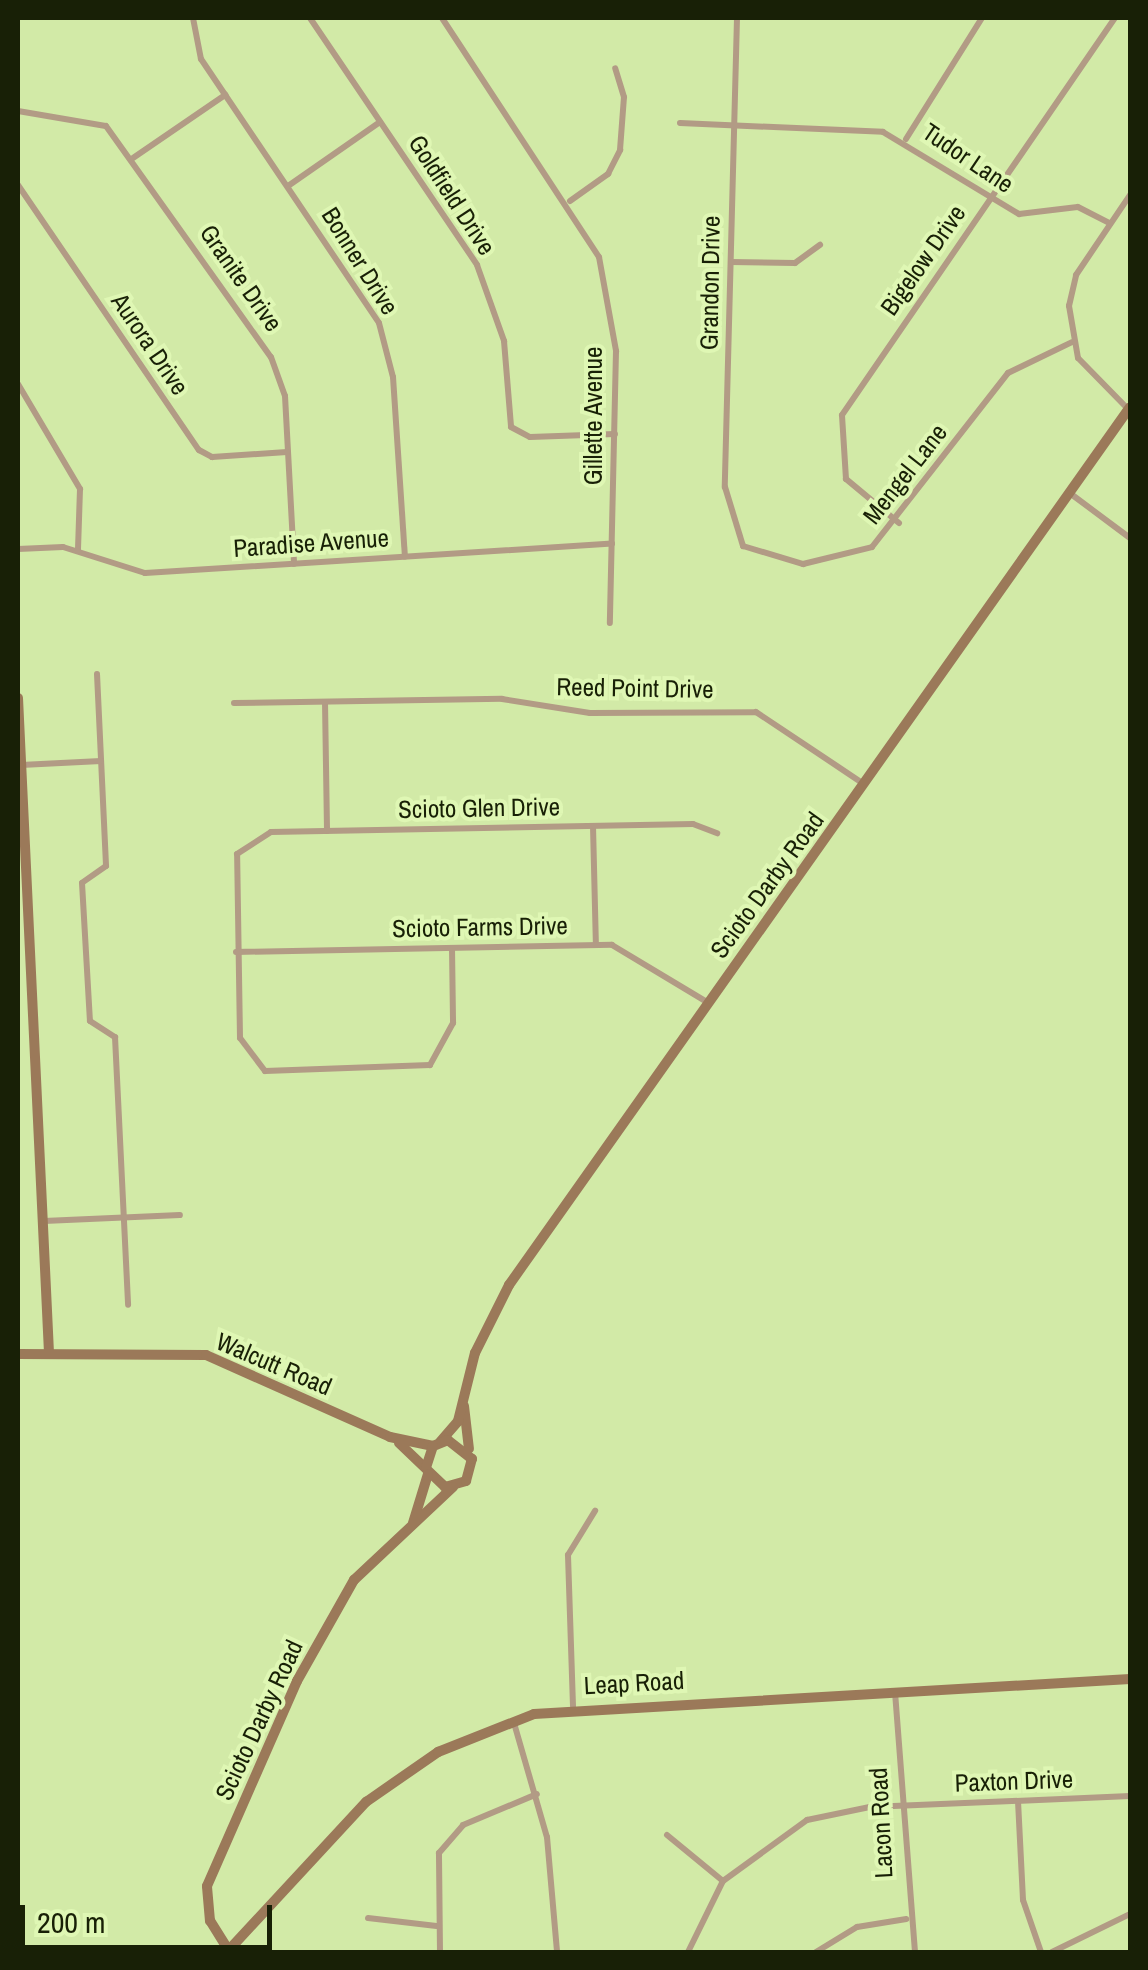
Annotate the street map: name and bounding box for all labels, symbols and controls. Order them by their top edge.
street label: Tudor Lane [917,117,1019,199]
street label: Goldfield Drive [402,129,502,261]
street label: Bigelow Drive [874,199,972,321]
street label: Bonner Drive [315,202,405,320]
street label: Grandon Drive [694,216,726,350]
street label: Granite Drive [193,219,289,337]
street label: Aurora Drive [105,287,195,401]
street label: Gillette Avenue [578,346,608,486]
street label: Mengel Lane [857,418,953,530]
street label: Paradise Avenue [232,523,390,563]
street label: Reed Point Drive [556,672,714,704]
street label: Scioto Glen Drive [398,792,560,824]
street label: Scioto Darby Road [704,806,830,964]
street label: Scioto Farms Drive [392,910,568,944]
street label: Walcutt Road [212,1326,336,1402]
street label: Scioto Darby Road [209,1635,309,1805]
street label: Leap Road [583,1665,685,1701]
street label: Paxton Drive [954,1764,1074,1798]
street label: Lacon Road [863,1767,899,1879]
scale bar [25,1885,278,1947]
text: 200 m [37,1902,105,1942]

